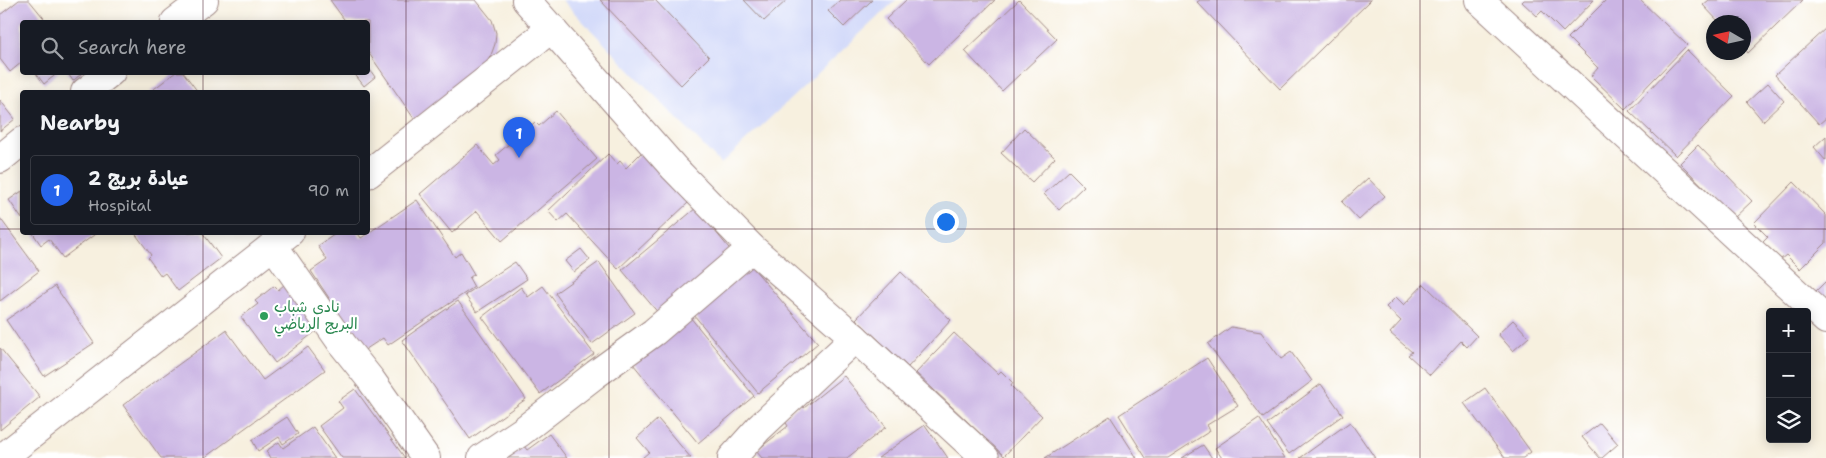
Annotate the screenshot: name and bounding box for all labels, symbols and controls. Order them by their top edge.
north arrow [1706,15,1751,60]
search box [20,20,370,75]
icon: search [38,34,66,62]
text: Search here [78,35,187,60]
text: Nearby [40,109,120,137]
pin: 1 [503,117,535,158]
text: عيادة بريج 2 [88,166,188,191]
text: 1 [53,180,61,201]
text: 90 m [308,180,349,201]
text: Hospital [88,195,151,216]
your location [933,209,959,235]
place label: نادي شباب البريج الرياضي [274,297,358,337]
map controls [1766,308,1811,443]
button: + [1766,308,1811,353]
marker: نادي شباب البريج الرياضي [258,310,270,322]
button: − [1766,353,1811,398]
button: layers [1766,398,1811,443]

